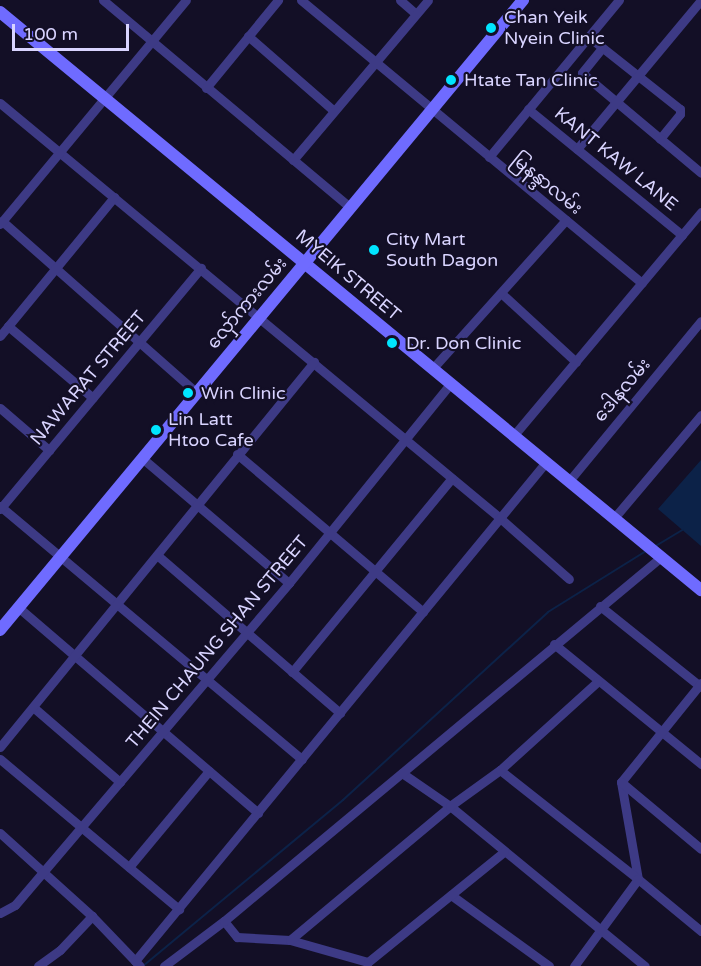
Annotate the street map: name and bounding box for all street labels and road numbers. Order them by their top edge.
street label: KANT KAW LANE [550,103,682,215]
street label: မြနန္ဒာလမ်း [507,149,587,219]
street label: MYEIK STREET [291,225,405,325]
street label: လှော်ကားလမ်း [202,253,292,353]
street label: NAWARAT STREET [26,307,150,449]
street label: ဒေါနလမ်း [589,354,655,426]
street label: THEIN CHAUNG SHAN STREET [122,531,312,753]

